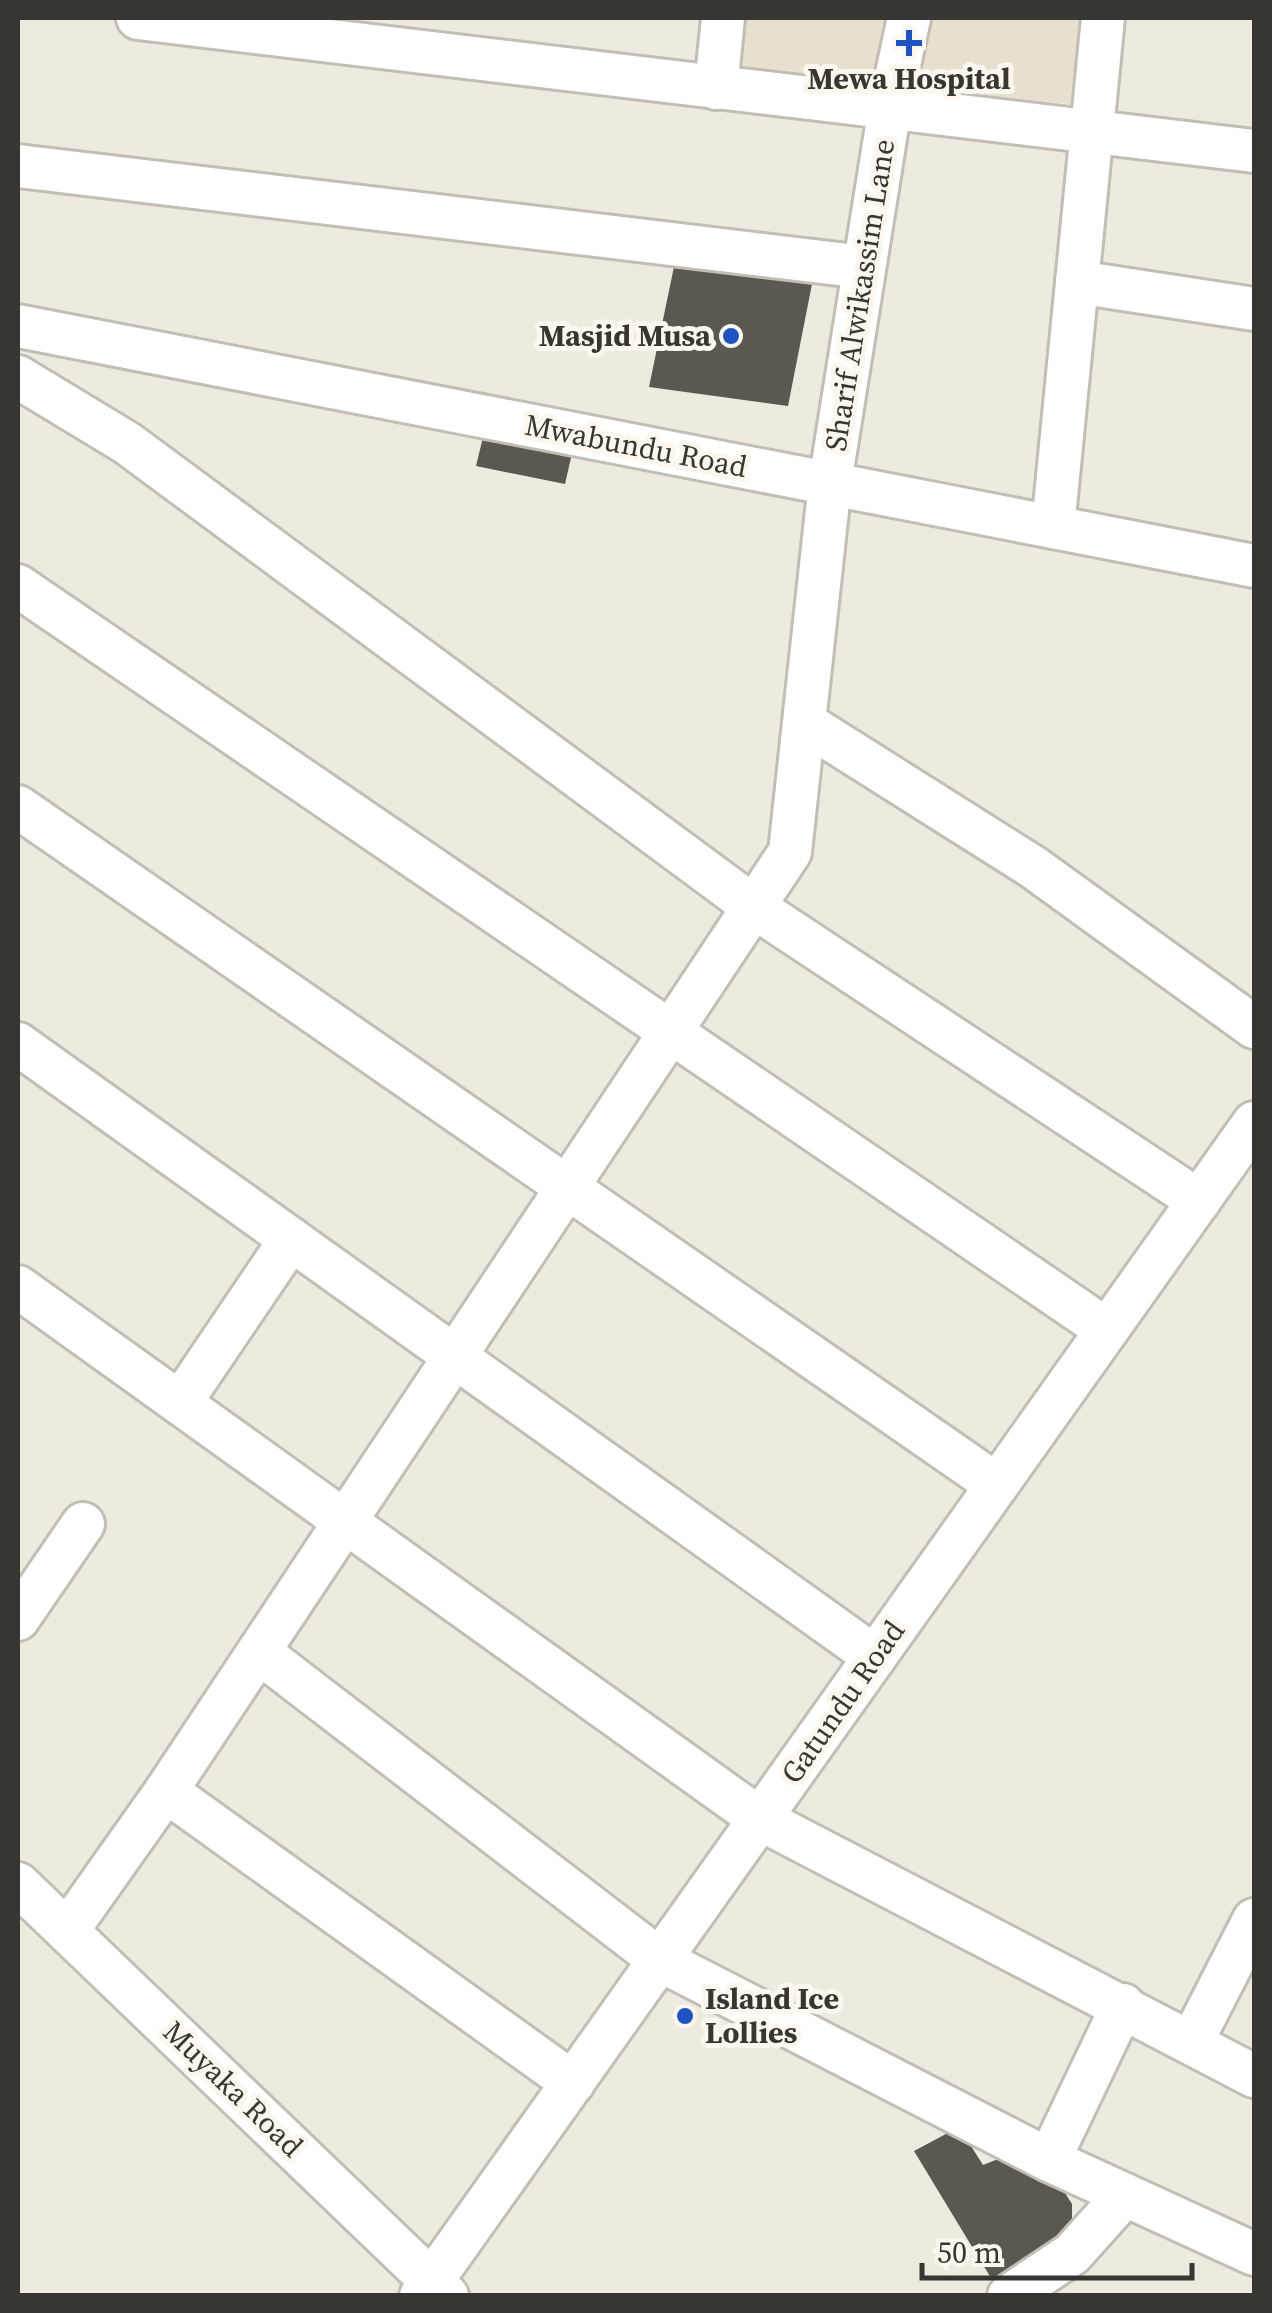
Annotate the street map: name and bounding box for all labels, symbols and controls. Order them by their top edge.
marker: Mewa Hospital [896,30,922,56]
place label: Mewa Hospital [807,58,1011,99]
street label: Sharif Alwikassim Lane [815,136,904,454]
place label: Masjid Musa [539,315,712,356]
marker: Masjid Musa [720,325,742,347]
street label: Mwabundu Road [522,404,751,487]
street label: Gatundu Road [771,1612,914,1791]
place label: Island Ice Lollies [705,1978,839,2053]
marker: Island Ice Lollies [674,2005,696,2027]
street label: Muyaka Road [154,2011,312,2166]
scale bar [922,2218,1192,2280]
text: 50 m [937,2232,1001,2273]

